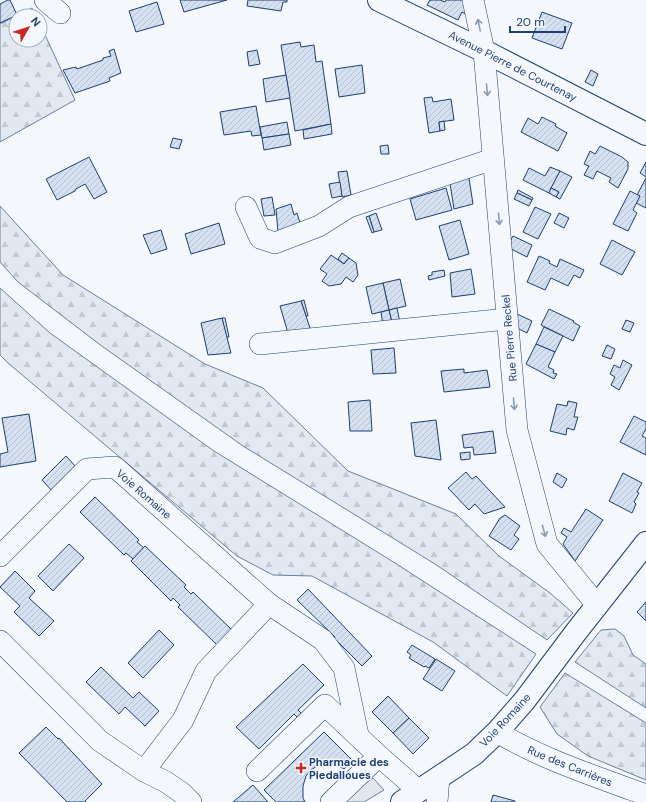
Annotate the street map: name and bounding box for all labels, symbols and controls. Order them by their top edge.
north arrow [8,8,48,48]
scale bar [510,8,565,34]
text: N [28,14,44,29]
text: 20 m [516,14,545,30]
one-way arrow [474,19,482,32]
street label: Avenue Pierre de Courtenay [446,27,580,105]
one-way arrow [484,83,491,96]
one-way arrow [495,212,502,225]
street label: Rue Pierre Reckel [498,294,520,382]
one-way arrow [511,397,518,410]
street label: Voie Romaine [113,466,175,522]
one-way arrow [541,524,548,537]
street label: Voie Romaine [476,690,534,750]
street label: Rue des Carrières [526,743,614,789]
place label: Pharmacie des Piedalloues [309,755,389,782]
marker: Pharmacie des Piedalloues [296,763,306,773]

